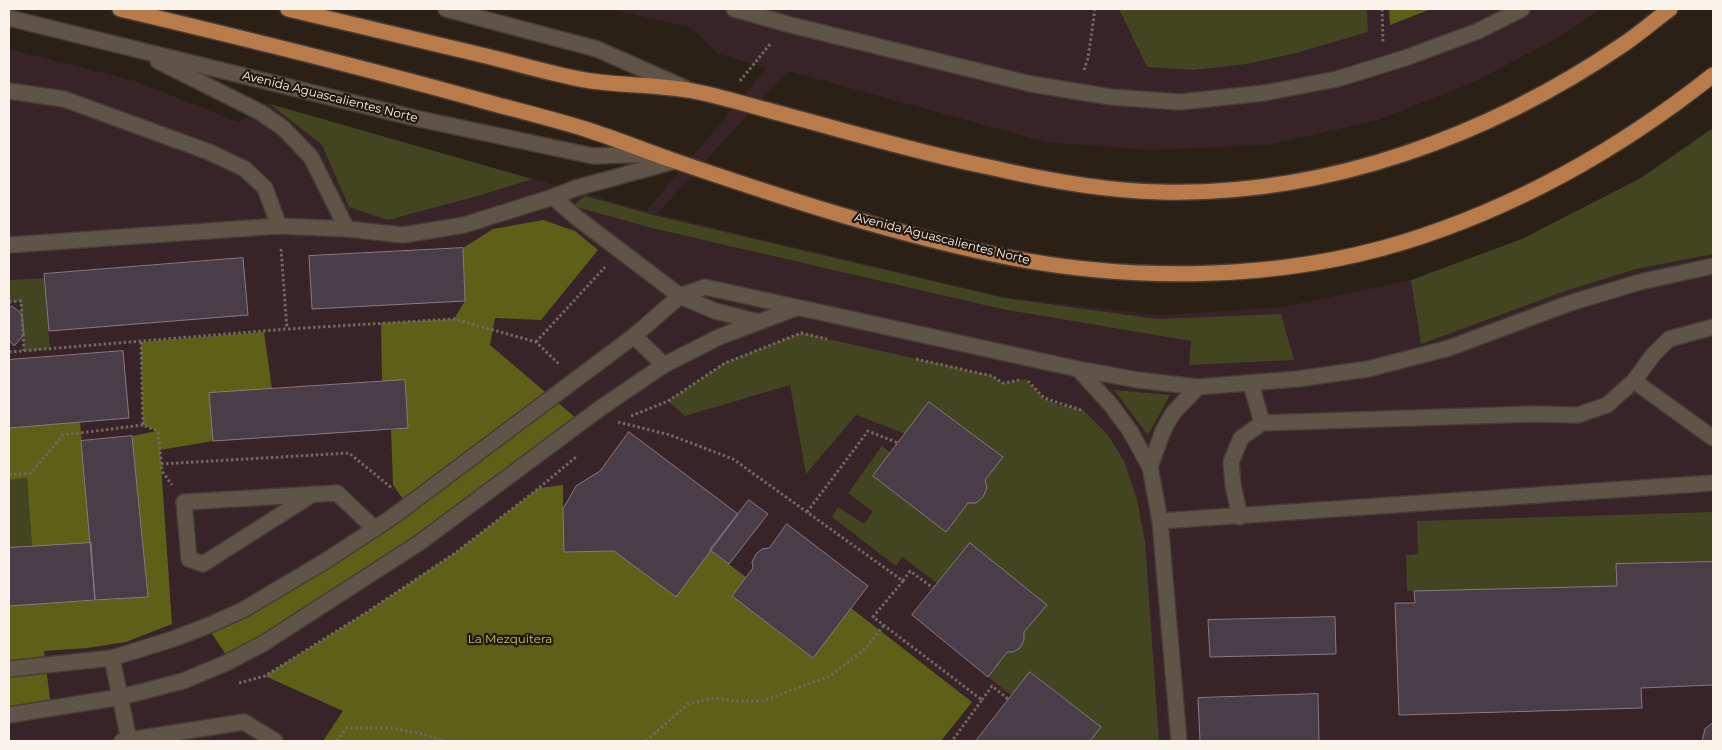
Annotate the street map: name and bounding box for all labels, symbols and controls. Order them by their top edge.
street label: Avenida Aguascalientes Norte [241,68,419,126]
street label: Avenida Aguascalientes Norte [853,210,1031,268]
park label: La Mezquitera [468,632,552,646]

